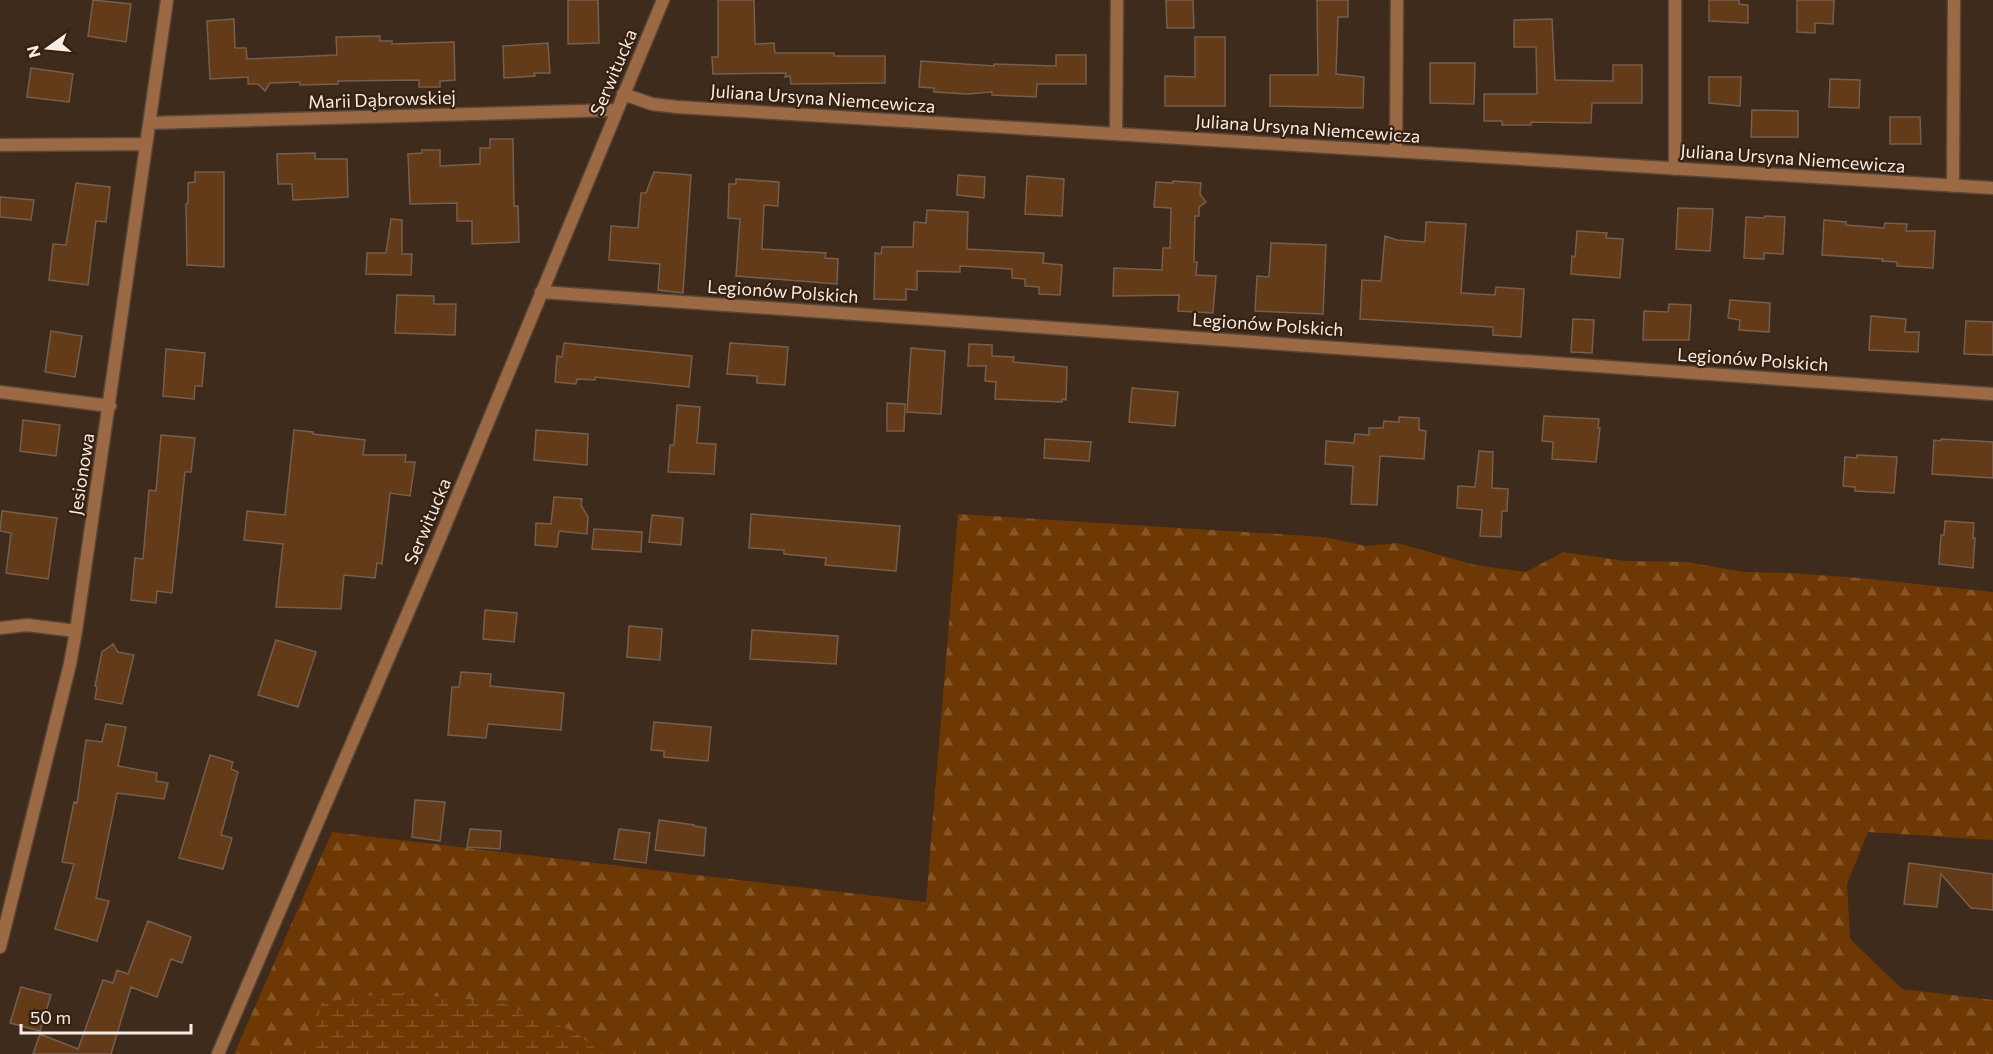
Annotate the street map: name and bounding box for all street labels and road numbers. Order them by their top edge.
street label: Serwitucka [585,25,641,119]
street label: Juliana Ursyna Niemcewicza [710,79,936,117]
street label: Marii Dąbrowskiej [308,85,456,113]
street label: Juliana Ursyna Niemcewicza [1195,109,1421,147]
street label: Juliana Ursyna Niemcewicza [1680,139,1906,177]
street label: Legionów Polskich [707,275,859,307]
street label: Legionów Polskich [1192,308,1344,340]
street label: Legionów Polskich [1677,343,1829,375]
street label: Jesionowa [64,431,98,517]
street label: Serwitucka [399,474,455,568]

